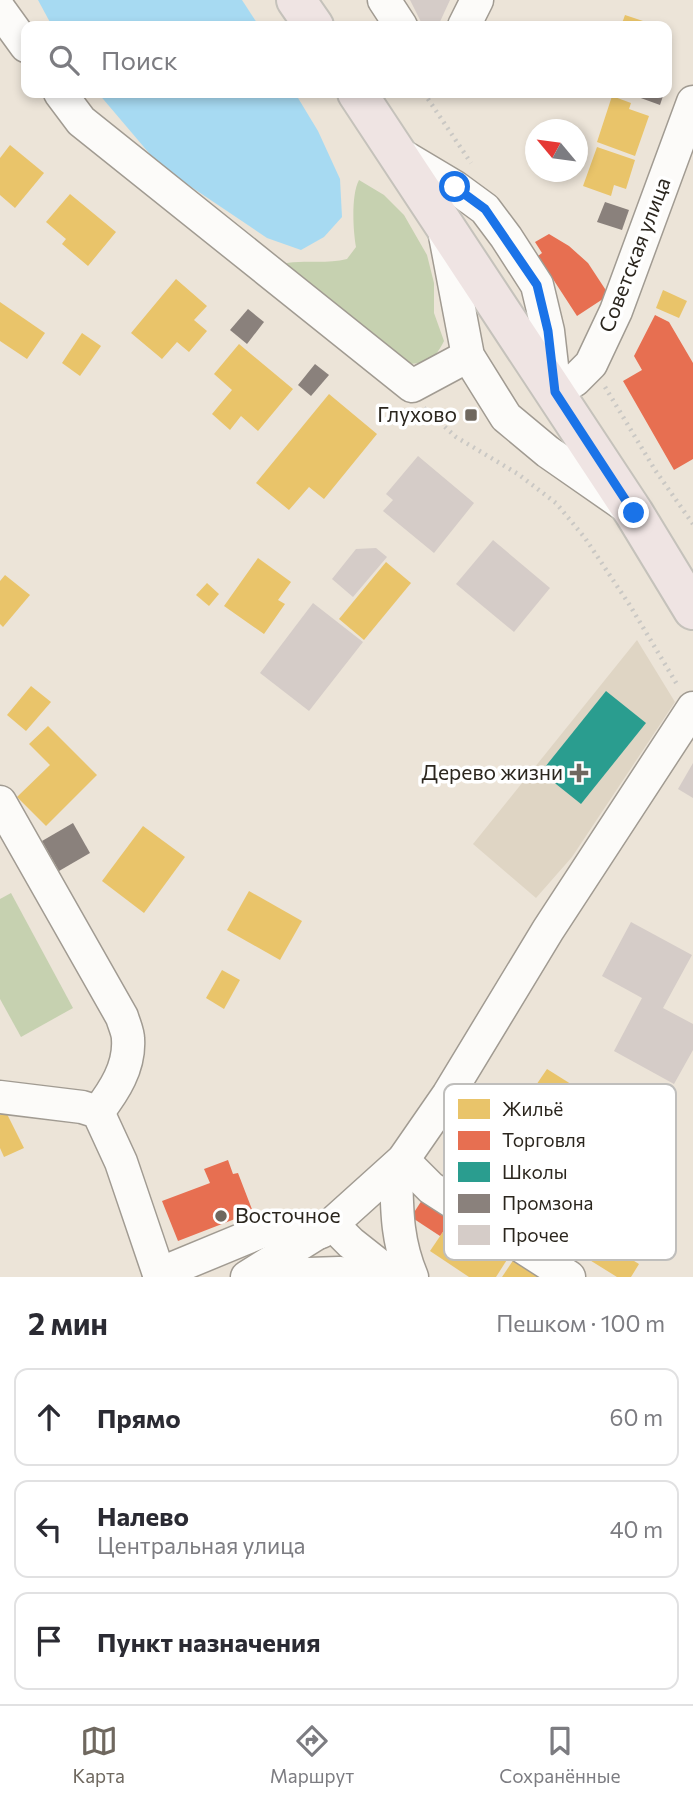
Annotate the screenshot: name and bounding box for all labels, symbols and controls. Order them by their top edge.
search box [21,21,672,98]
icon: search [45,41,83,79]
text: Поиск [101,44,178,75]
north arrow [525,119,588,182]
route start [439,171,470,202]
street label: Советская улица [593,173,675,335]
place label: Глухово [377,401,457,426]
marker: Глухово [463,407,479,423]
route end [618,497,649,528]
place label: Дерево жизни [422,759,563,784]
marker: Дерево жизни [569,763,589,783]
legend [444,1084,676,1260]
text: Жильё [502,1097,563,1120]
text: Торговля [502,1128,586,1151]
text: Школы [502,1160,568,1183]
text: Промзона [502,1191,593,1214]
place label: Восточное [235,1202,341,1227]
marker: Восточное [213,1208,229,1224]
text: Прочее [502,1223,569,1246]
text: 2 мин [28,1304,108,1341]
text: Пешком · 100 m [496,1309,665,1337]
icon: ahead [30,1398,68,1436]
text: Прямо [97,1402,181,1433]
text: 60 m [610,1403,663,1431]
text: Налево [97,1500,189,1531]
icon: left [30,1510,68,1548]
text: 40 m [610,1515,663,1543]
text: Центральная улица [97,1531,306,1559]
icon: arrive [30,1622,68,1660]
text: Пункт назначения [97,1626,321,1657]
tab: Карта [72,1722,125,1787]
tab: Маршрут [270,1722,354,1787]
tab: Сохранённые [499,1722,620,1787]

